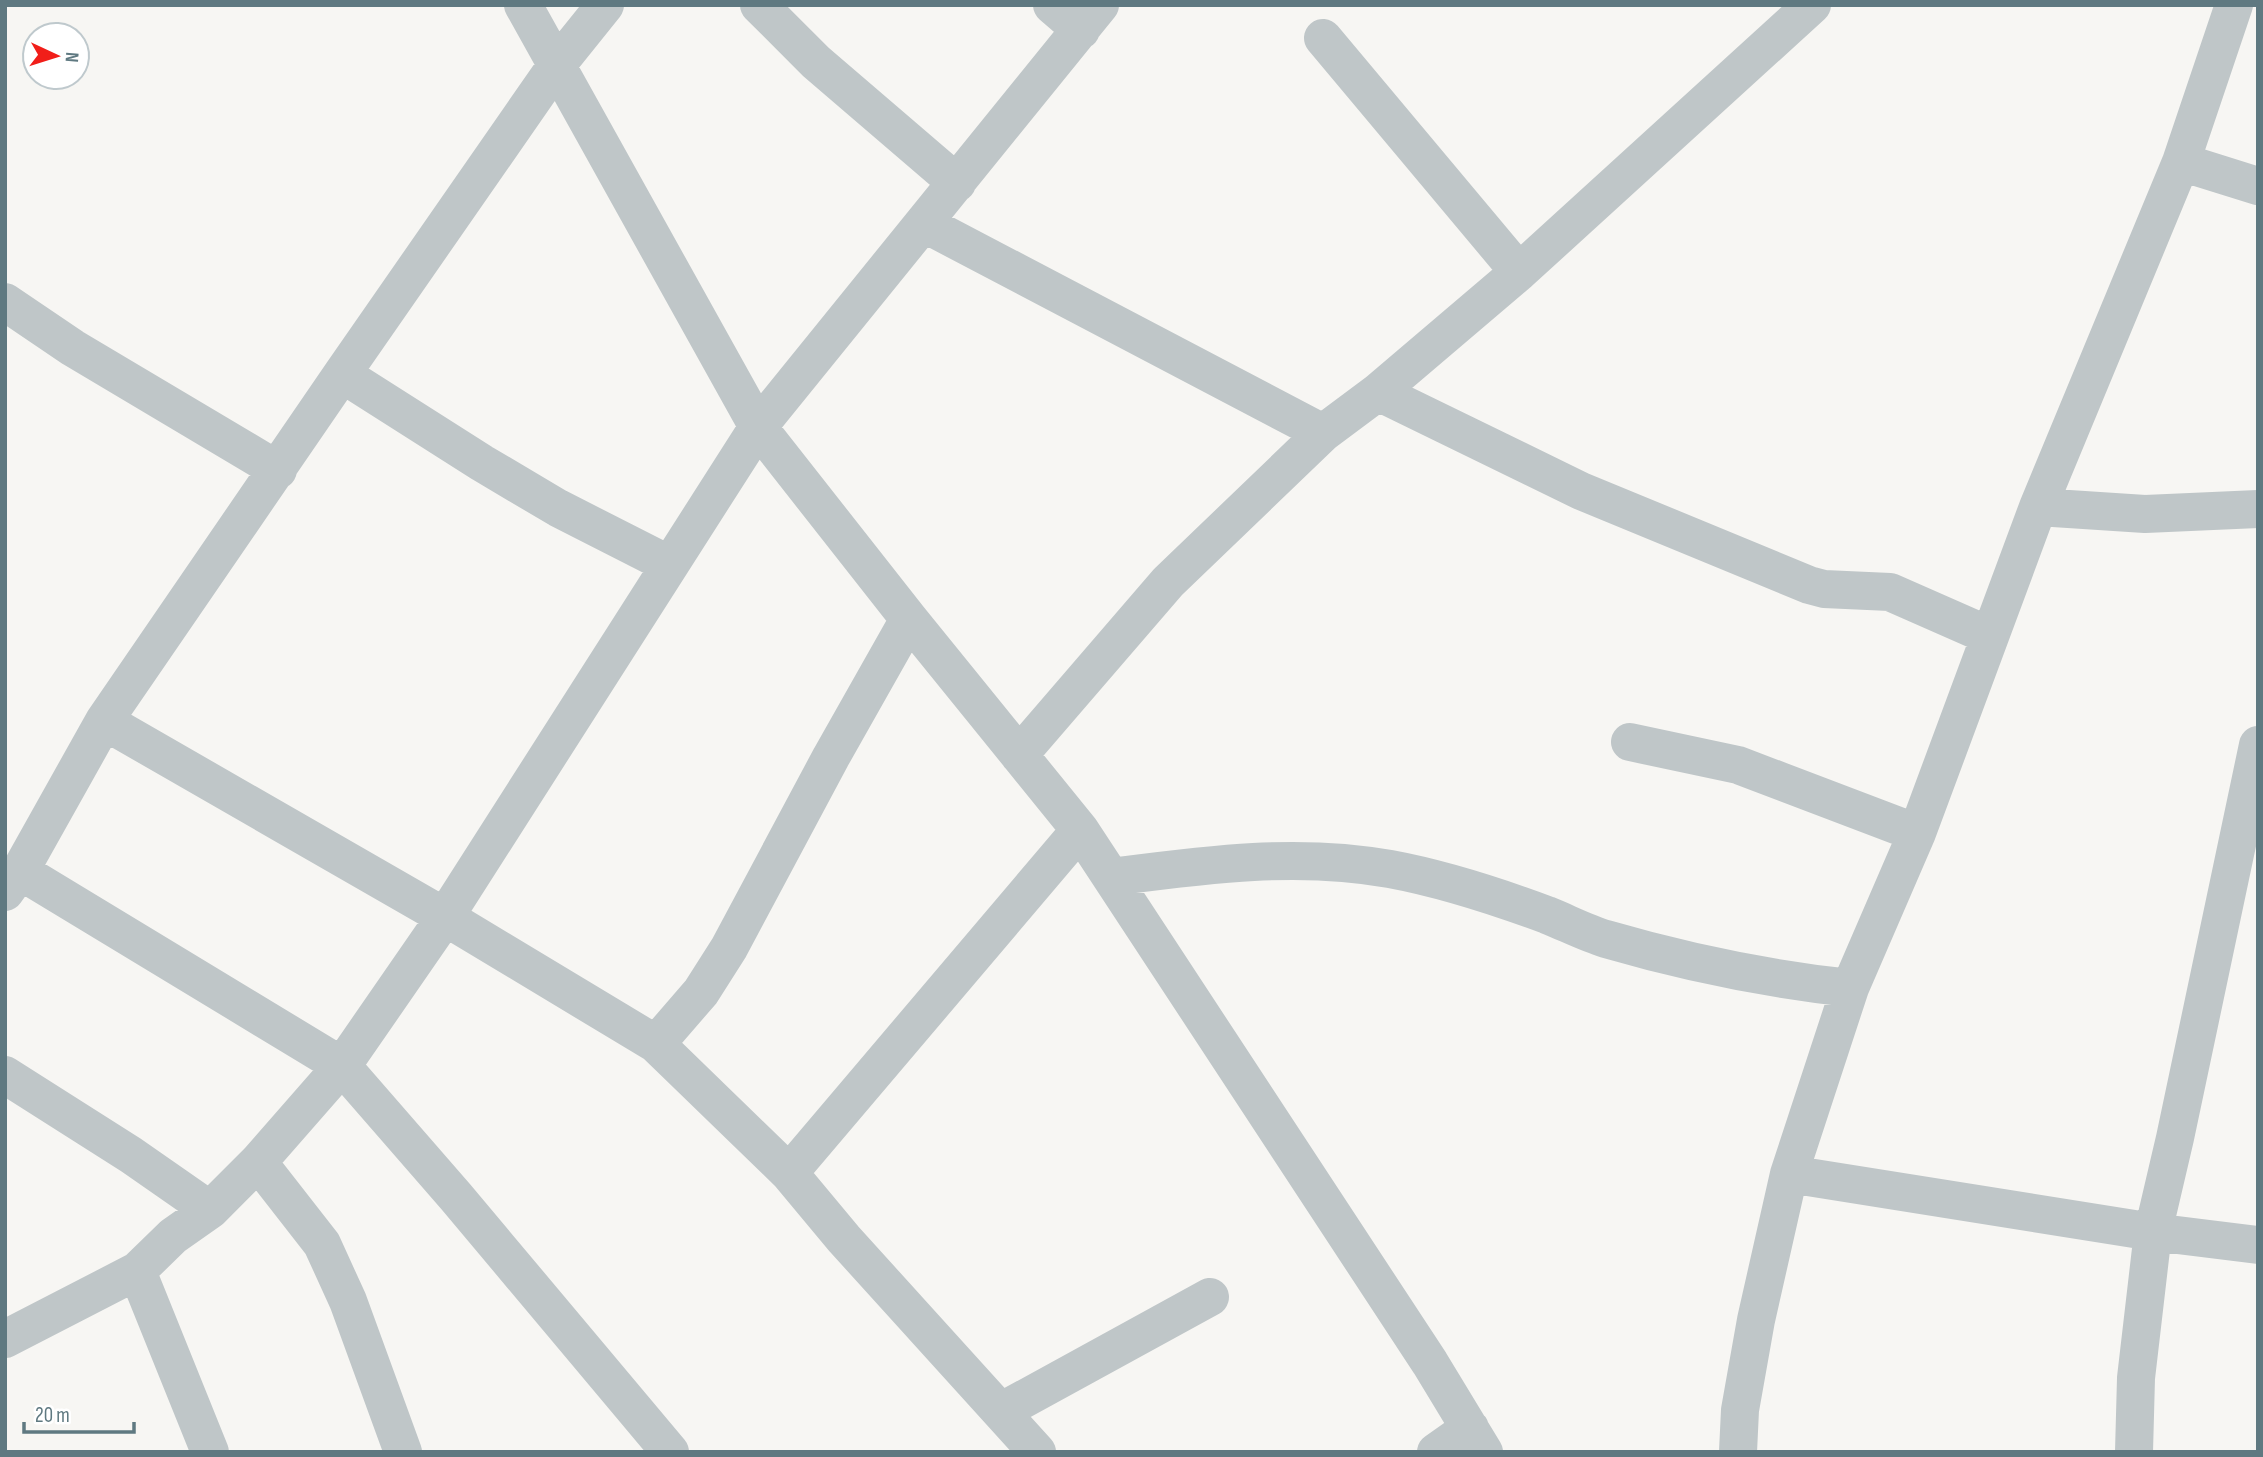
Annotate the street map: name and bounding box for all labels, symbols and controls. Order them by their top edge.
north arrow [21,21,91,91]
text: N [60,51,83,63]
scale bar [24,1390,135,1434]
text: 20 m [35,1403,70,1428]

